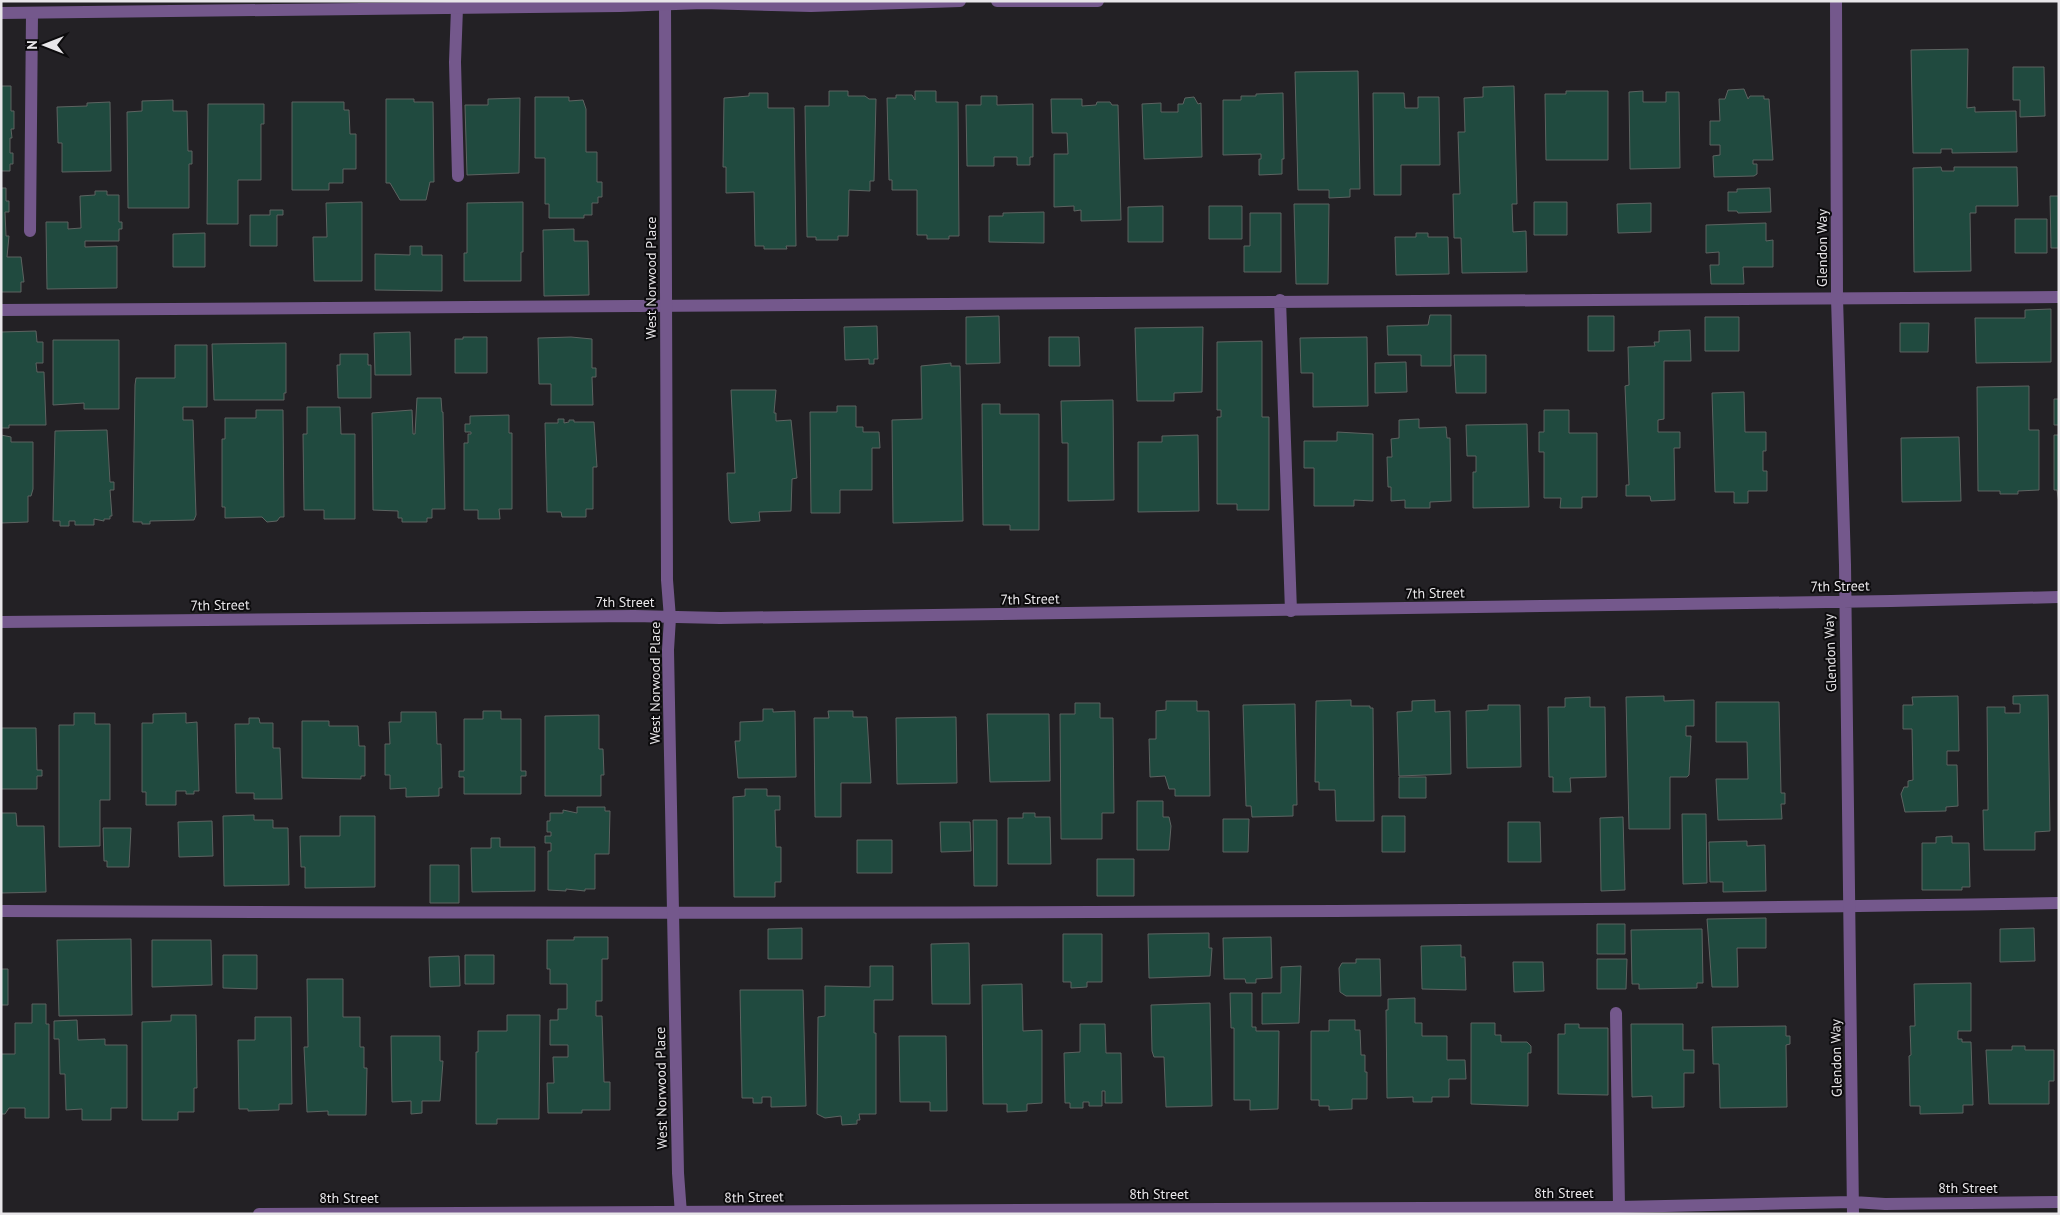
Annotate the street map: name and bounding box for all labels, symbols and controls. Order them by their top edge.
north arrow [20,20,70,70]
text: N [23,40,41,50]
street label: Glendon Way [1813,208,1831,287]
street label: West Norwood Place [642,217,660,339]
street label: 7th Street [1810,576,1870,596]
street label: 7th Street [1405,583,1465,603]
street label: 7th Street [1000,589,1060,609]
street label: 7th Street [595,593,655,611]
street label: 7th Street [190,595,250,615]
street label: Glendon Way [1820,613,1840,692]
street label: West Norwood Place [646,622,664,744]
street label: Glendon Way [1826,1018,1846,1097]
street label: West Norwood Place [651,1027,671,1149]
street label: 8th Street [1938,1179,1998,1197]
street label: 8th Street [1534,1184,1594,1202]
street label: 8th Street [1129,1185,1189,1203]
street label: 8th Street [724,1187,784,1207]
street label: 8th Street [319,1189,379,1207]

